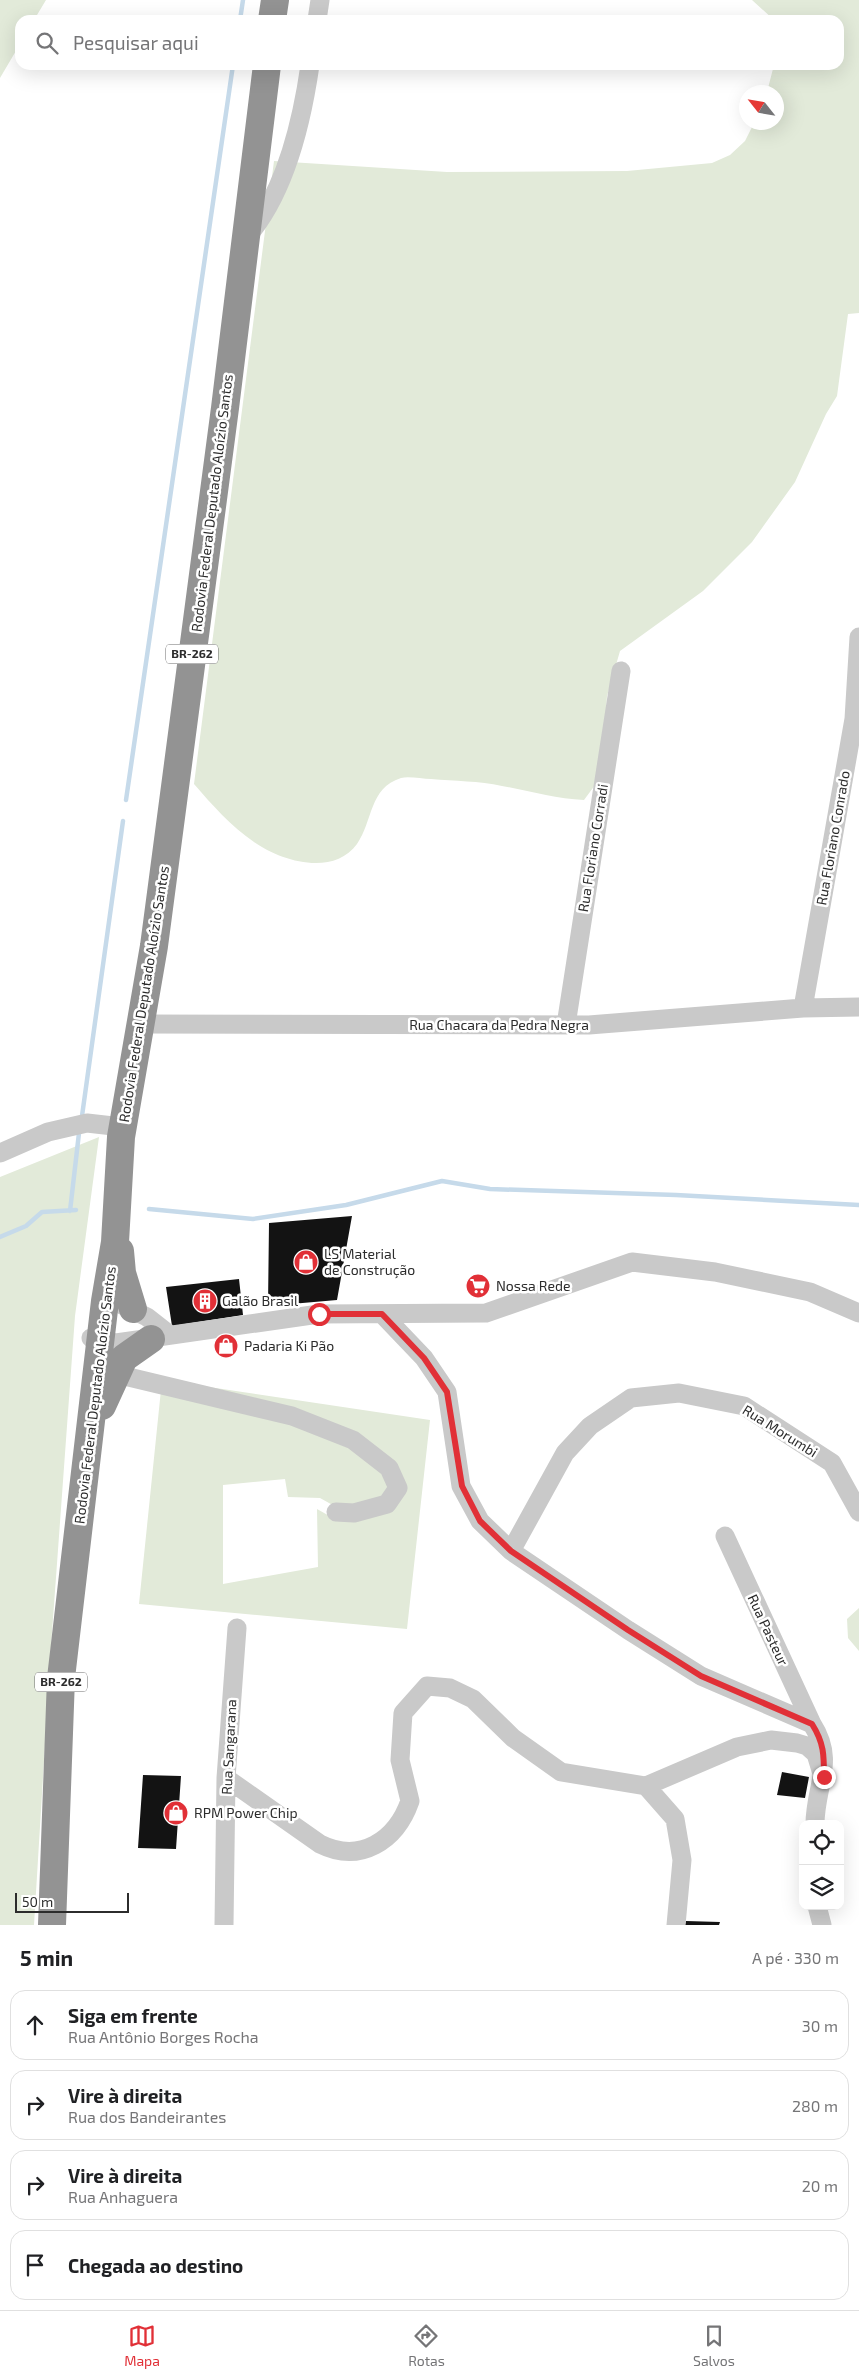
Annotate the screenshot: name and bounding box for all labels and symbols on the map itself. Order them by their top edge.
north arrow [739,85,784,130]
street label: Rodovia Federal Deputado Aloízio Santos [187,373,236,633]
road number: BR-262 [166,644,218,664]
street label: Rua Floriano Conrado [812,769,853,907]
street label: Rua Floriano Corradi [574,783,611,913]
street label: Rodovia Federal Deputado Aloízio Santos [115,864,172,1123]
street label: Rua Chacara da Pedra Negra [409,1016,589,1033]
place label: LS Material de Construção [324,1245,415,1279]
shop icon: LS Material de Construção [293,1249,319,1275]
street label: Rodovia Federal Deputado Aloízio Santos [70,1265,119,1525]
supermarket icon: Nossa Rede [465,1273,491,1299]
place label: Nossa Rede [496,1277,571,1294]
building icon: Galão Brasil [192,1288,218,1314]
place label: Galão Brasil [222,1292,299,1309]
route start [308,1303,331,1326]
shop icon: Padaria Ki Pão [213,1333,239,1359]
place label: Padaria Ki Pão [244,1337,334,1354]
street label: Rua Morumbi [740,1401,821,1460]
street label: Rua Pasteur [745,1591,793,1669]
road number: BR-262 [35,1672,87,1691]
street label: Rua Sangarana [218,1699,239,1795]
route end [813,1766,836,1789]
shop icon: RPM Power Chip [163,1800,189,1826]
place label: RPM Power Chip [194,1804,298,1821]
scale bar [15,1890,129,1913]

